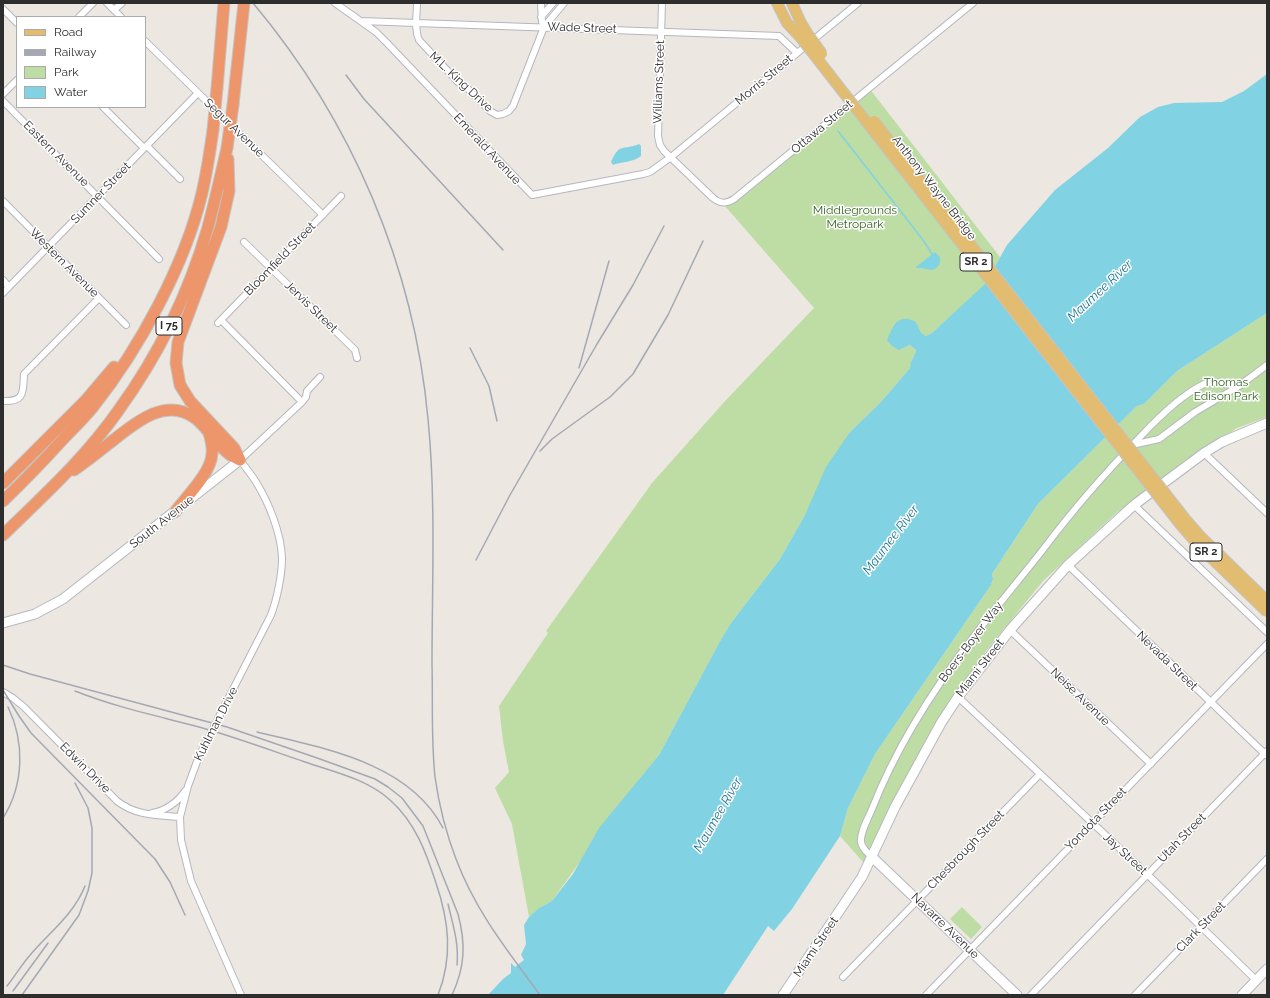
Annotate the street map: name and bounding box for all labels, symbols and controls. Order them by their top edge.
legend [16,16,146,108]
street label: Wade Street [547,20,617,36]
text: Road [54,25,83,39]
street label: Williams Street [650,40,668,124]
text: Railway [54,45,96,59]
street label: M.L. King Drive [426,49,496,115]
street label: Morris Street [732,52,796,108]
text: Park [54,65,79,79]
text: Water [54,85,88,99]
street label: Segur Avenue [201,96,267,160]
street label: Ottawa Street [788,97,856,157]
street label: Emerald Avenue [450,110,524,188]
street label: Eastern Avenue [20,118,92,190]
street label: Anthony Wayne Bridge [889,133,979,243]
street label: Sumner Street [68,159,134,227]
park label: Middlegrounds Metropark [813,203,897,231]
street label: Bloomfield Street [241,219,319,299]
street label: Western Avenue [26,225,102,301]
road number: SR 2 [960,253,992,271]
water label: Maumee River [1064,257,1136,325]
street label: Jervis Street [282,278,340,336]
road number: I 75 [156,317,182,335]
park label: Thomas Edison Park [1194,375,1258,403]
street label: South Avenue [127,492,197,552]
water label: Maumee River [860,502,922,578]
road number: SR 2 [1190,543,1222,561]
street label: Boers-Boyer Way [936,599,1006,685]
street label: Nevada Street [1134,628,1200,694]
street label: Miami Street [953,636,1007,700]
street label: Neise Avenue [1047,665,1113,729]
street label: Kuhlman Drive [191,685,241,763]
street label: Edwin Drive [57,740,113,796]
water label: Maumee River [690,775,746,855]
street label: Yondota Street [1062,784,1130,854]
street label: Chesbrough Street [925,807,1007,893]
street label: Utah Street [1155,810,1209,866]
street label: Jay Street [1100,830,1150,878]
street label: Navarre Avenue [908,890,982,962]
street label: Clark Street [1173,899,1229,955]
street label: Miami Street [791,914,841,980]

